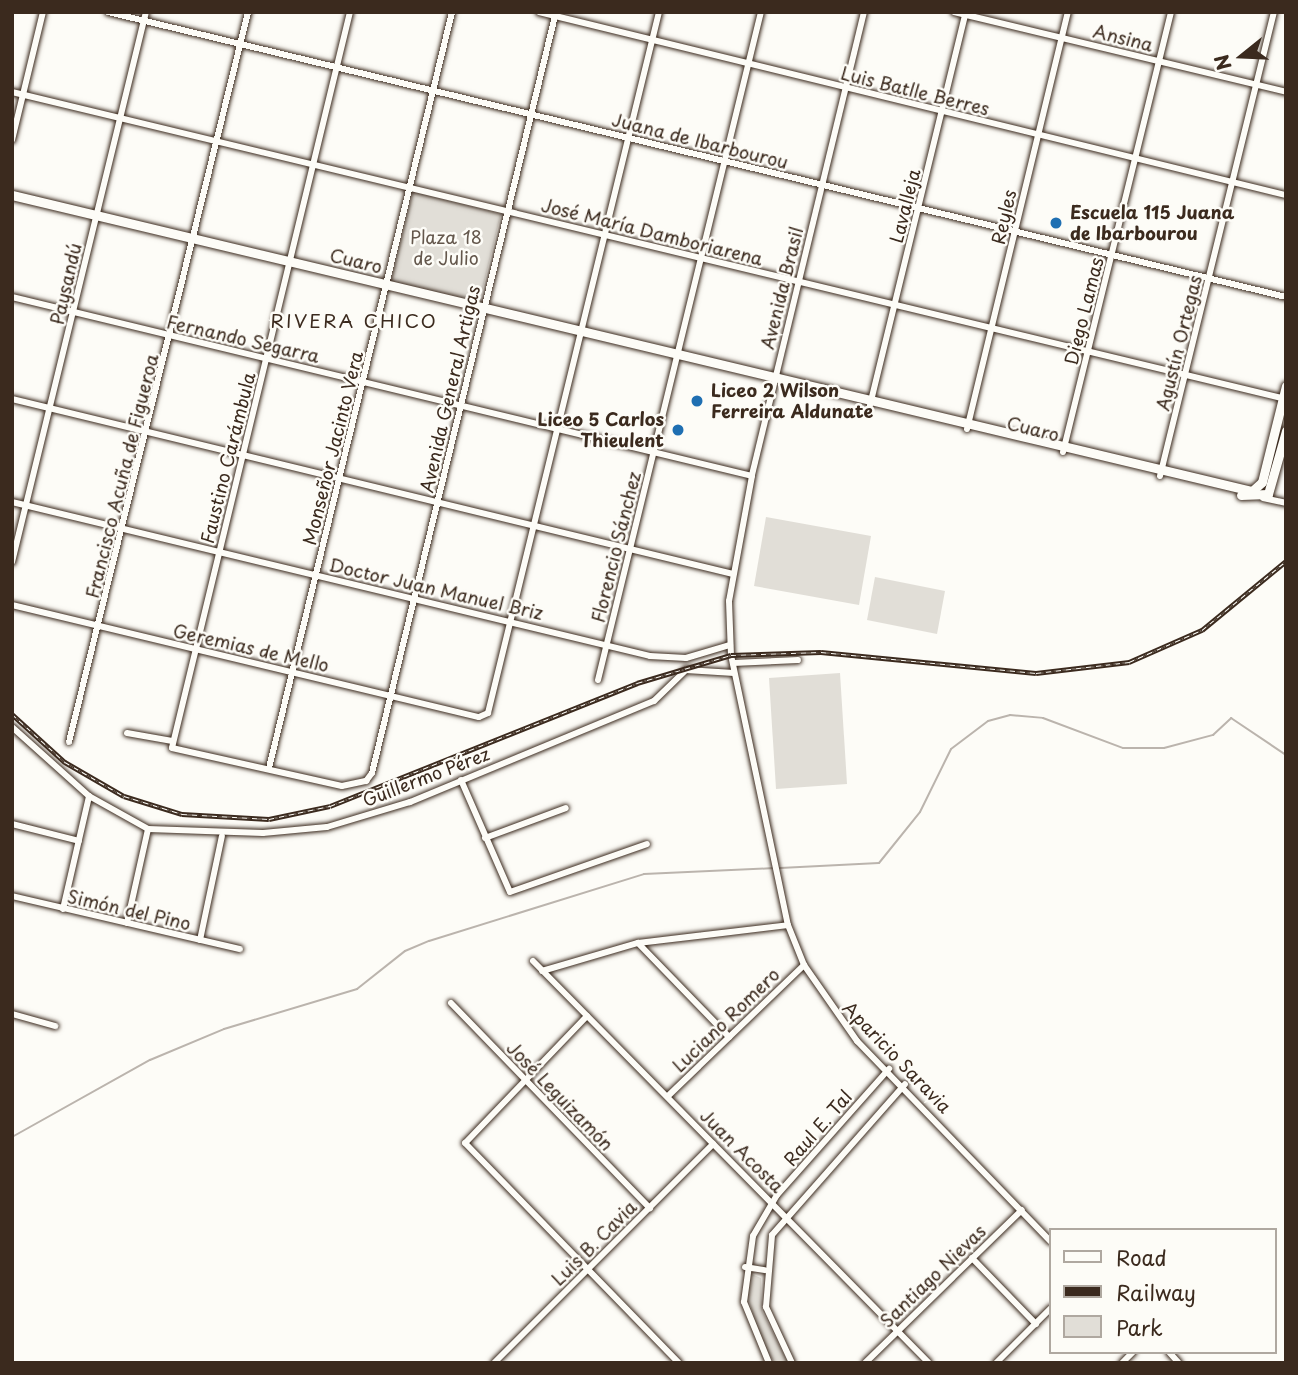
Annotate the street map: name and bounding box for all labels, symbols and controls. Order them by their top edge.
street label: Ansina [1091,20,1155,56]
north arrow [1207,21,1277,91]
text: N [1206,51,1238,74]
street label: Luis Batlle Berres [839,62,991,120]
street label: Juana de Ibarbourou [610,109,790,173]
street label: Lavalleja [885,167,925,245]
street label: Reyles [987,188,1021,246]
street label: José María Damboriarena [538,194,766,270]
place label: Escuela 115 Juana de Ibarbourou [1070,202,1234,244]
marker: Escuela 115 Juana de Ibarbourou [1048,215,1064,231]
street label: Avenida Brasil [756,225,808,351]
park label: Plaza 18 de Julio [410,227,482,270]
street label: Paysandú [46,241,86,327]
street label: Cuaro [328,244,384,278]
street label: Diego Lamas [1060,254,1108,368]
street label: Agustín Ortegas [1152,274,1206,412]
street label: Avenida General Artigas [416,283,484,495]
district label: RIVERA CHICO [272,310,436,332]
street label: Fernando Segarra [164,311,322,367]
street label: Monseñor Jacinto Vera [298,348,368,548]
street label: Francisco Acuña de Figueroa [81,352,163,600]
street label: Faustino Carámbula [196,370,260,546]
place label: Liceo 2 Wilson Ferreira Aldunate [711,380,873,422]
marker: Liceo 2 Wilson Ferreira Aldunate [689,393,705,409]
place label: Liceo 5 Carlos Thieulent [537,409,664,452]
street label: Cuaro [1005,412,1061,446]
marker: Liceo 5 Carlos Thieulent [670,422,686,438]
street label: Florencio Sánchez [587,469,645,625]
street label: Doctor Juan Manuel Briz [326,554,546,624]
street label: Geremias de Mello [170,619,332,677]
street label: Guillermo Pérez [359,743,493,811]
street label: Simón del Pino [65,885,193,935]
street label: Luciano Romero [669,964,783,1076]
street label: Aparicio Saravia [838,997,956,1117]
street label: José Leguizamón [502,1037,618,1155]
street label: Raul E. Tal [779,1086,857,1170]
street label: Juan Acosta [696,1105,788,1197]
street label: Luis B. Cavia [547,1196,641,1290]
street label: Santiago Nievas [875,1220,991,1332]
legend [1050,1228,1277,1354]
text: Road [1116,1241,1167,1273]
text: Railway [1116,1276,1196,1308]
text: Park [1116,1311,1163,1343]

